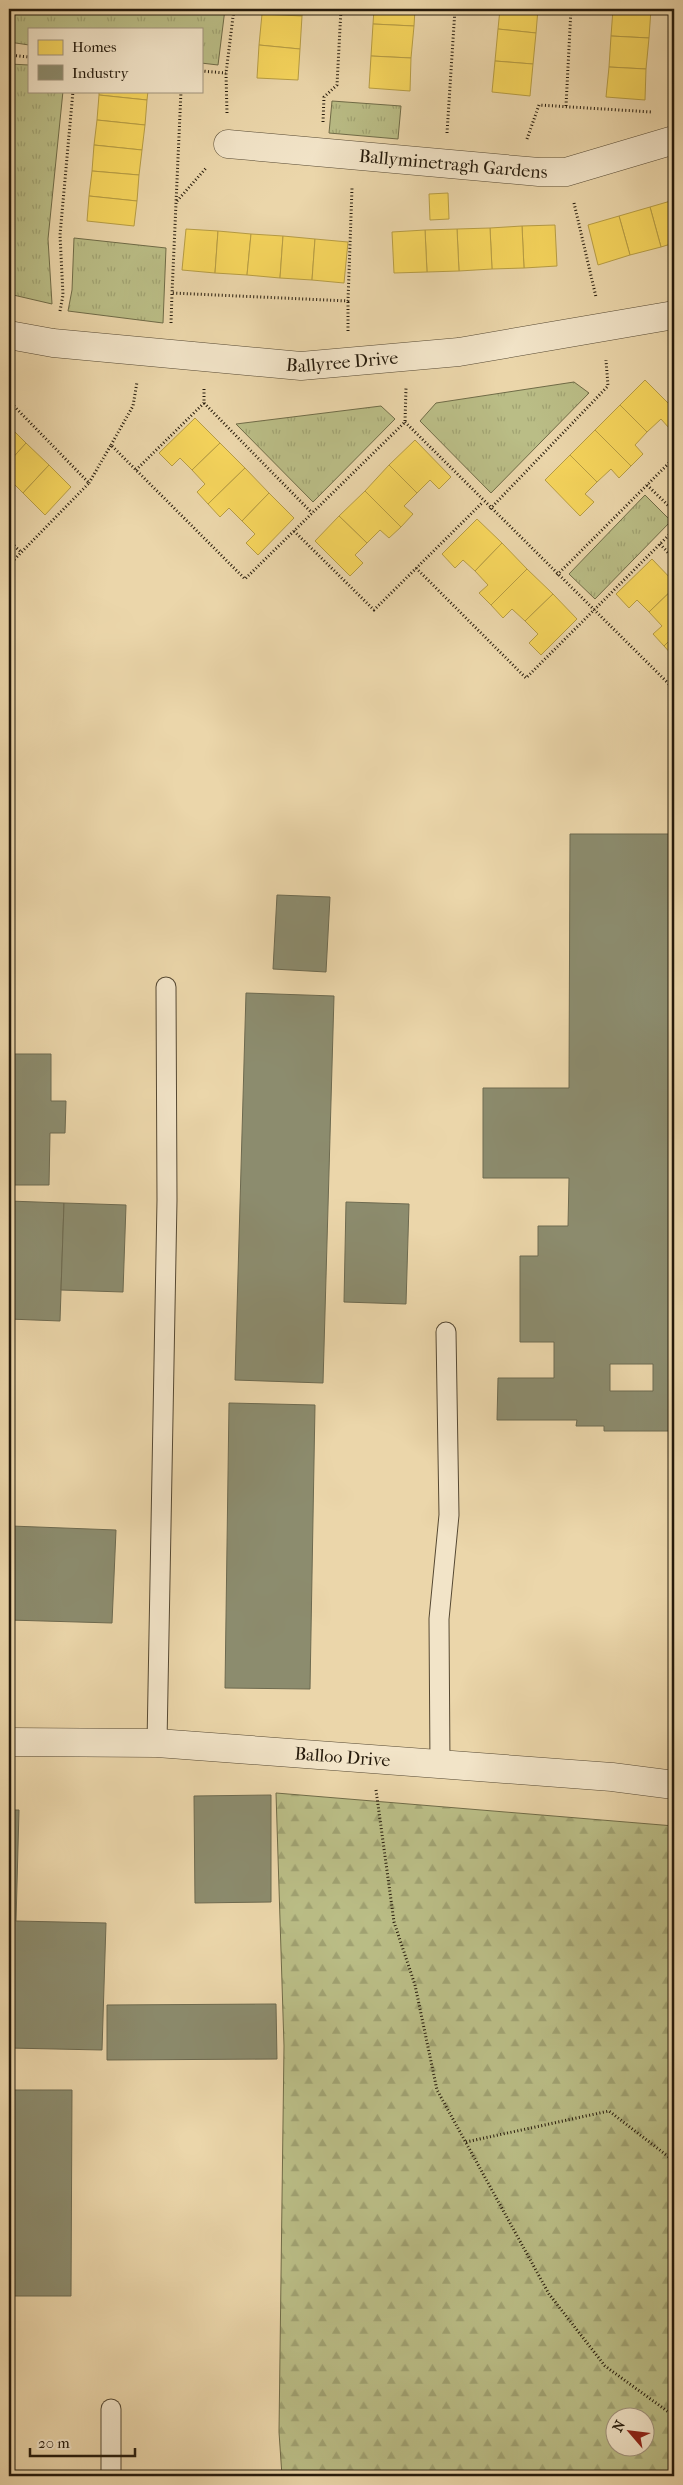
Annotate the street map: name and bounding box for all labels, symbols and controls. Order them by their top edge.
legend [28,28,202,92]
text: Homes [72,38,117,56]
text: Industry [72,64,129,82]
street label: Ballyminetragh Gardens [358,146,548,183]
street label: Ballyree Drive [285,347,399,377]
street label: Balloo Drive [294,1743,391,1771]
north arrow [606,2408,656,2458]
text: N [609,2417,629,2435]
scale bar [30,2425,135,2457]
text: 20 m [38,2434,70,2452]

